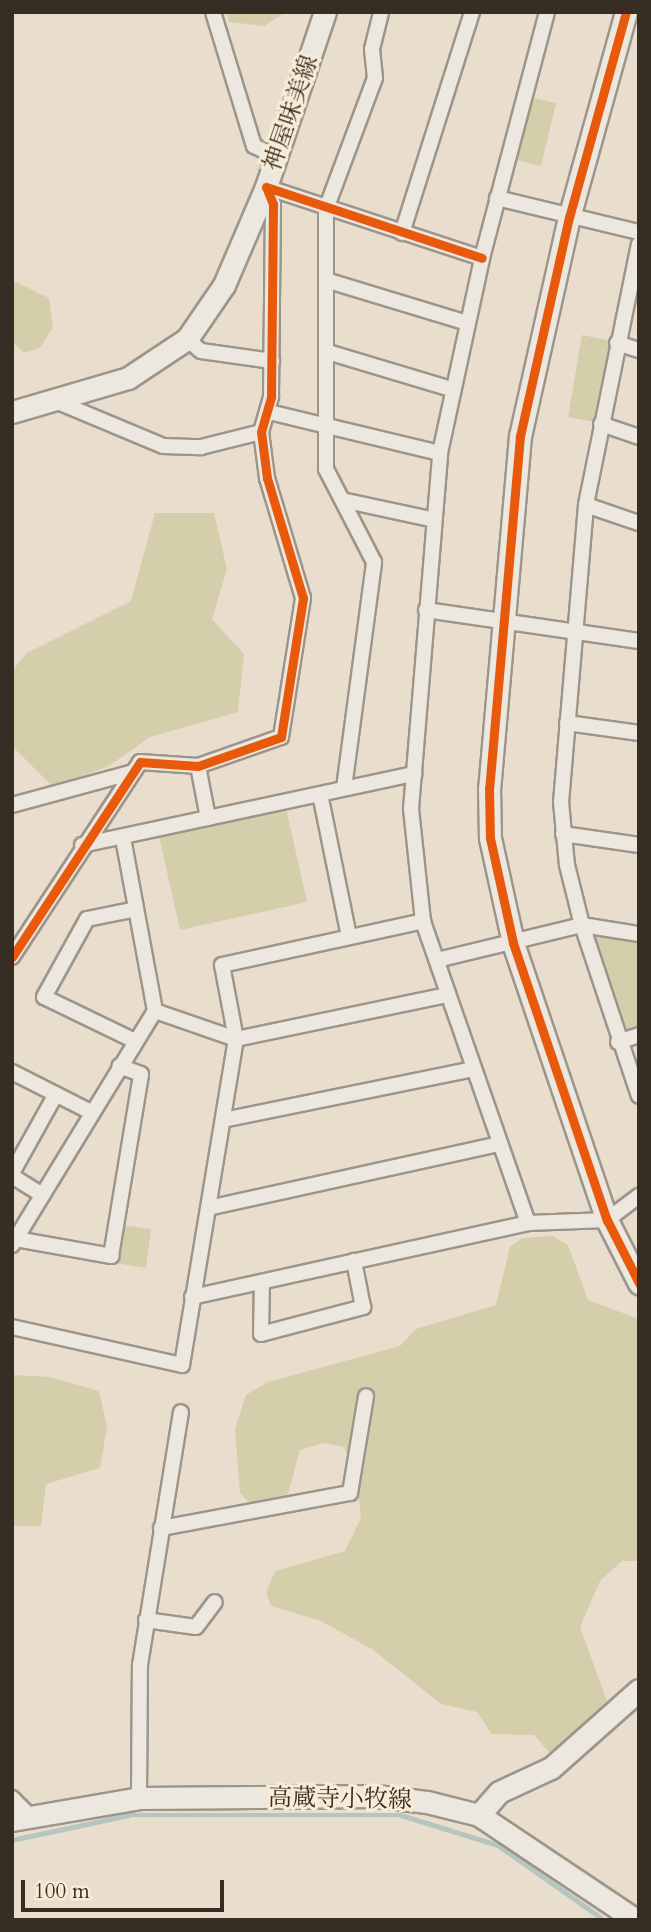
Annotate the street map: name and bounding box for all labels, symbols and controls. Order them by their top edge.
street label: 神屋味美線 [258,52,324,174]
street label: 高蔵寺小牧線 [268,1783,412,1815]
scale bar [24,1866,228,1910]
text: 100 m [34,1877,90,1906]

